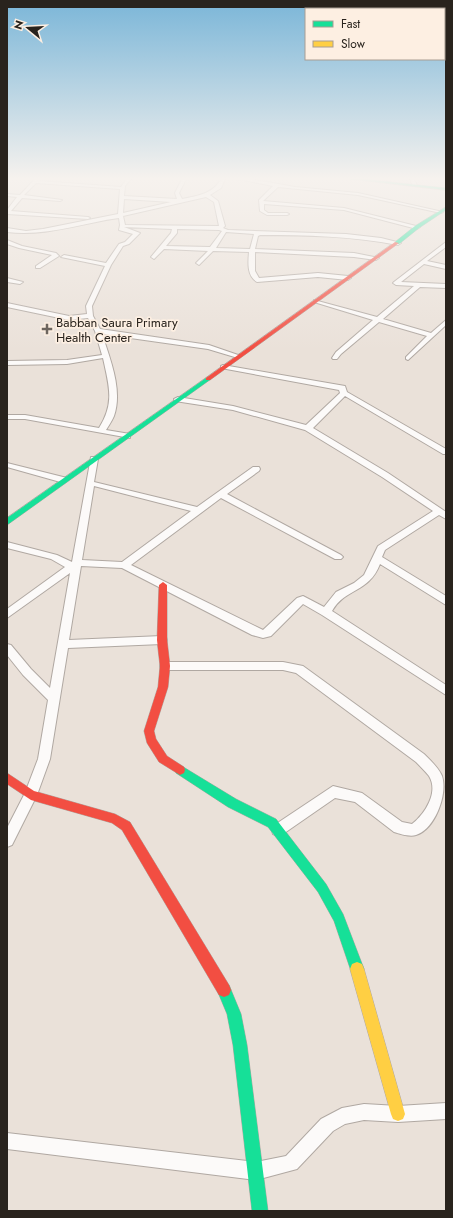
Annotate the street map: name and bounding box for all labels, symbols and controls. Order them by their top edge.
north arrow [8,8,48,48]
legend [305,8,445,60]
text: Fast [341,15,360,33]
text: N [10,18,27,32]
text: Slow [341,35,366,53]
place label: Babban Saura Primary Health Center [56,313,178,347]
marker: Babban Saura Primary Health Center [41,323,53,335]

